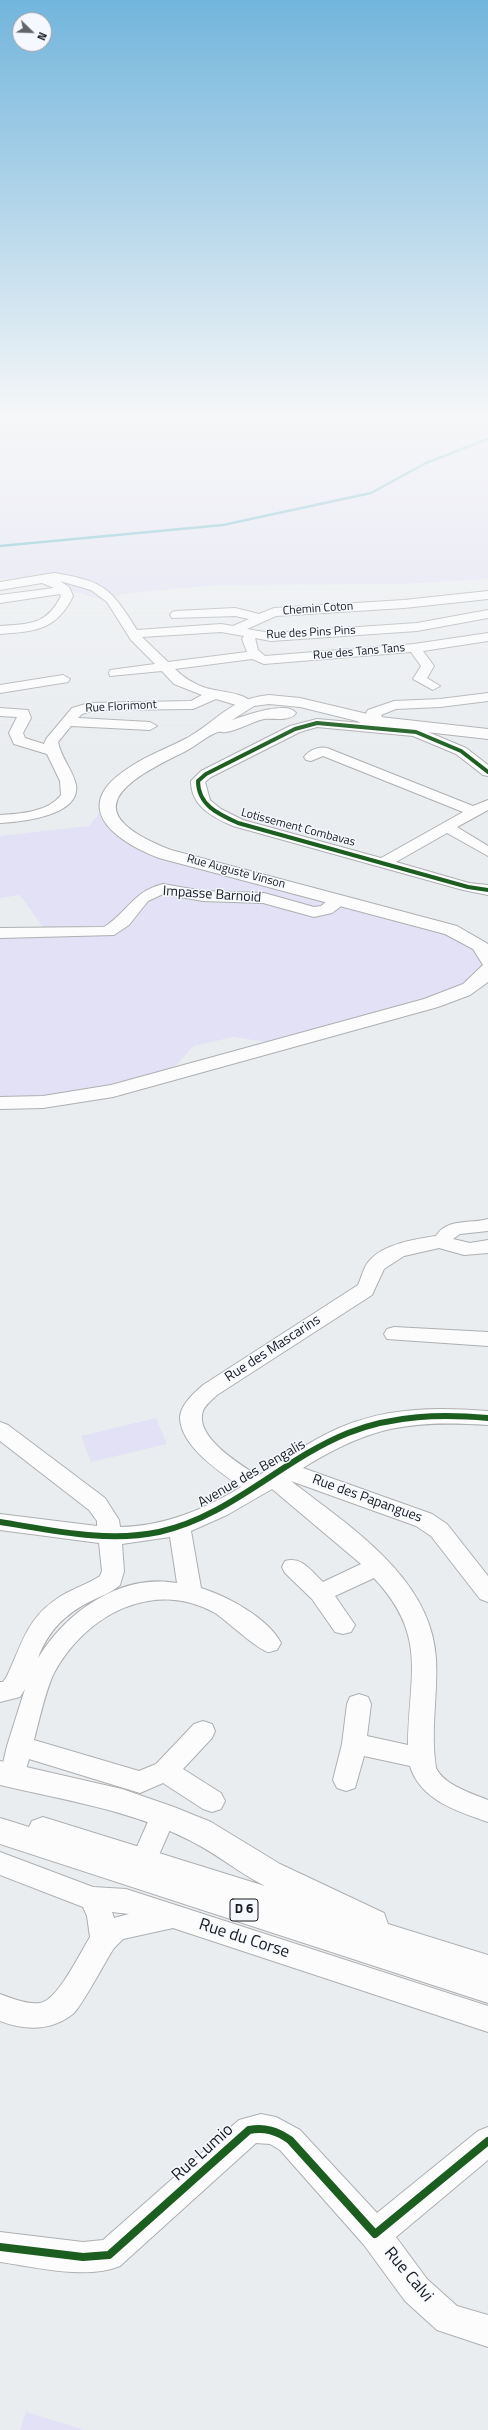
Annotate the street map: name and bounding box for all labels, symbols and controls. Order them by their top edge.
north arrow [12,12,52,52]
text: N [33,30,51,43]
street label: Chemin Coton [282,599,354,619]
street label: Rue des Pins Pins [266,623,356,643]
street label: Rue des Tans Tans [312,641,406,663]
street label: Rue Florimont [85,698,157,716]
street label: Lotissement Combavas [239,806,357,850]
street label: Rue Auguste Vinson [185,852,287,892]
street label: Impasse Barnoid [162,883,262,907]
street label: Rue des Mascarins [222,1312,324,1386]
street label: Avenue des Bengalis [195,1436,309,1512]
street label: Rue des Papangues [310,1471,424,1527]
road number: D 6 [230,1899,258,1921]
street label: Rue du Corse [196,1915,292,1963]
street label: Rue Lumio [168,2120,238,2186]
street label: Rue Calvi [379,2243,437,2307]

